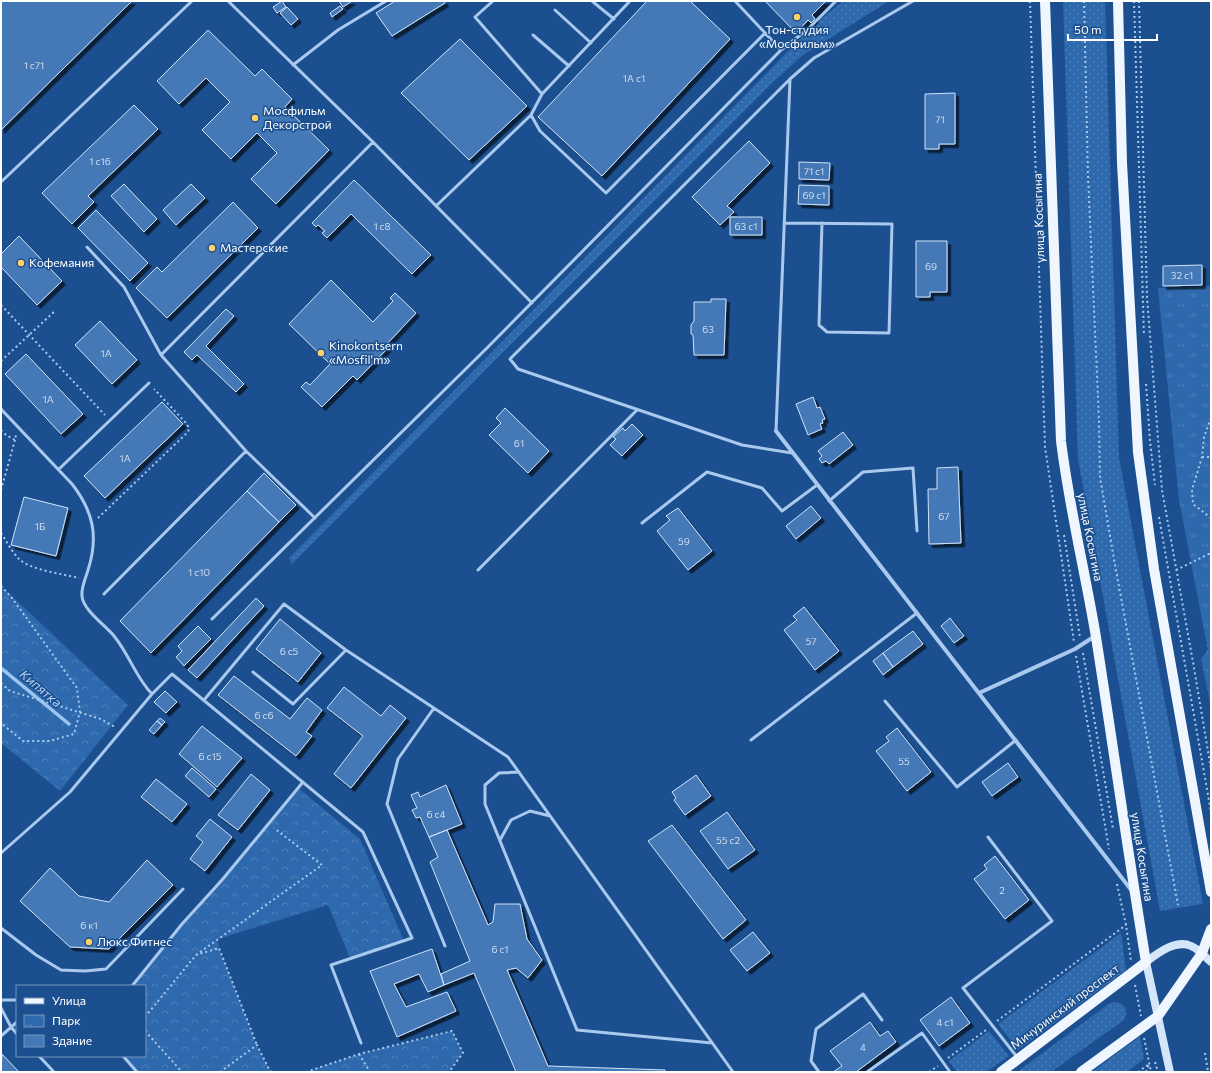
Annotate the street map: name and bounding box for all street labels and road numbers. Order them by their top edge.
street label: улица Косыгина [1029,173,1047,263]
street label: улица Косыгина [1076,491,1106,582]
street label: улица Косыгина [1129,811,1157,902]
street label: Мичуринский проспект [1007,961,1122,1052]

